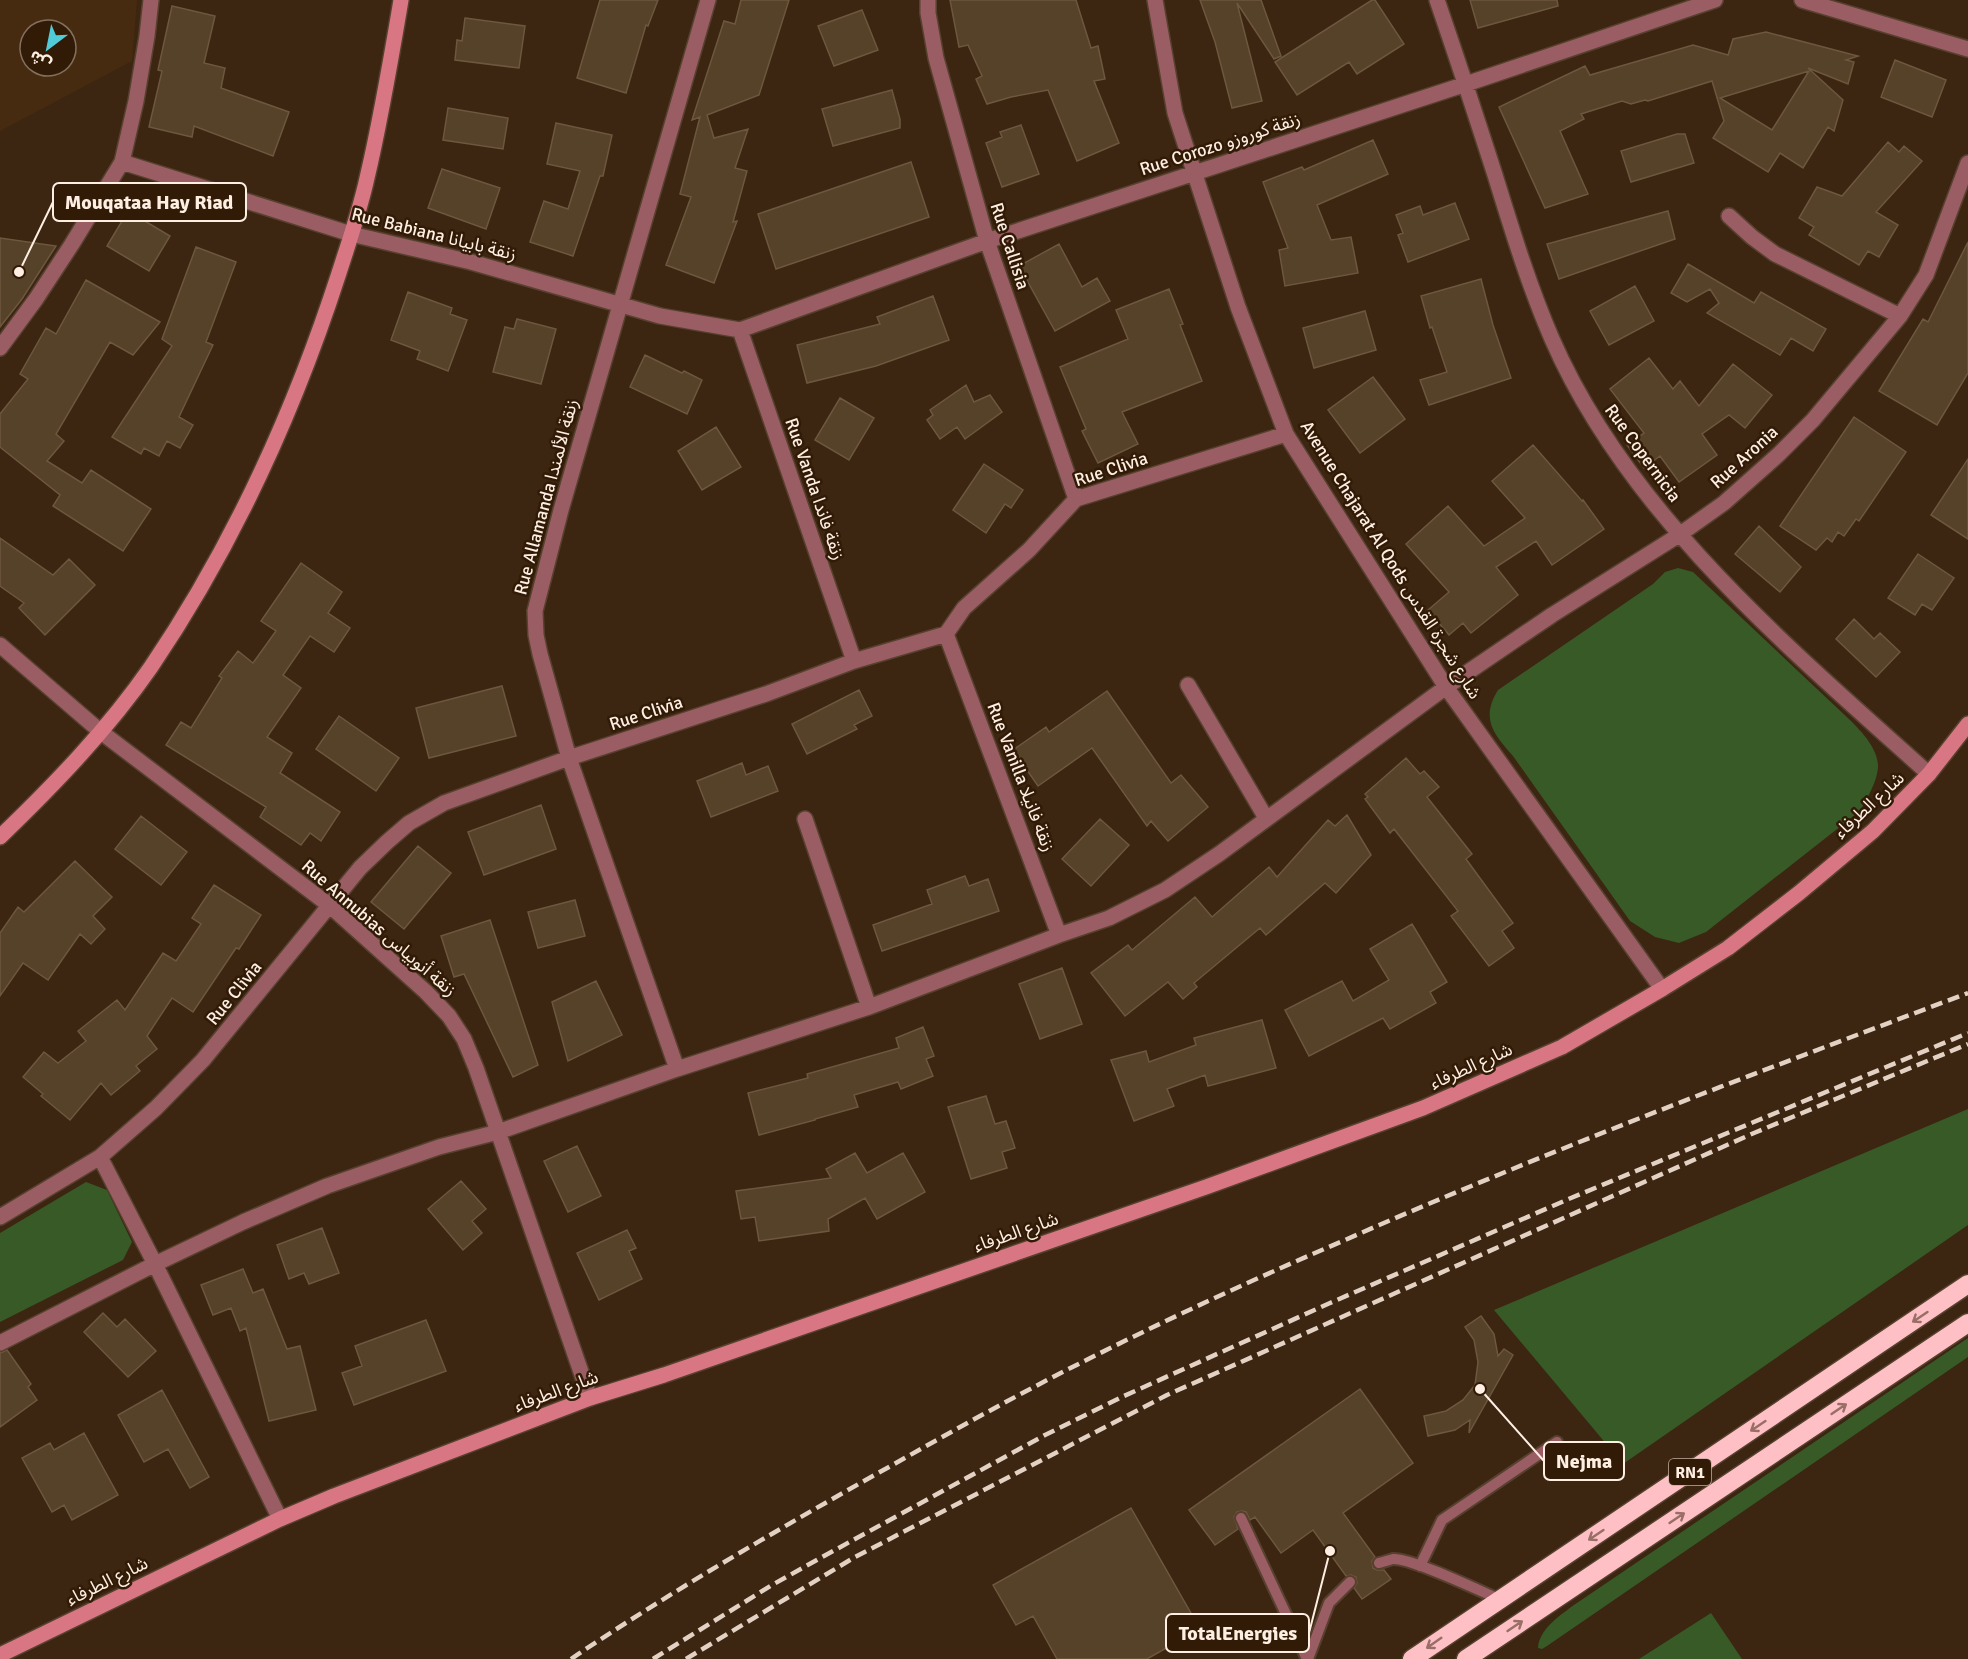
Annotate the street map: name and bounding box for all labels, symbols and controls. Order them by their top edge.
north arrow [18,18,78,78]
text: ش [26,46,55,74]
street label: Rue Corozo زنقة كوروزو [1137,108,1303,180]
callout: Mouqataa Hay Riad [53,183,246,221]
text: Mouqataa Hay Riad [65,190,234,215]
street label: Rue Callisia [986,200,1034,292]
street label: Rue Babiana زنقة بابيانا [349,203,519,265]
street label: Rue Allamanda زنقة الألمندا [509,397,583,597]
street label: Rue Copernicia [1600,400,1686,506]
street label: Rue Vanda زنقة فاندا [780,415,850,563]
street label: Avenue Chajarat Al Qods شارع شجرة القدس [1293,417,1486,705]
street label: Rue Aronia [1706,421,1782,493]
street label: Rue Clivia [1071,447,1151,491]
street label: Rue Clivia [606,691,686,735]
street label: Rue Vanilla زنقة فانيلا [982,699,1060,855]
street label: شارع الطرفاء [1829,767,1911,845]
street label: Rue Annubias زنقة أنوبياس [297,855,461,1001]
street label: Rue Clivia [202,957,266,1029]
street label: شارع الطرفاء [1426,1038,1517,1097]
street label: شارع الطرفاء [971,1207,1062,1260]
one-way arrow [1912,1311,1928,1323]
street label: شارع الطرفاء [511,1366,602,1419]
one-way arrow [1830,1403,1847,1416]
one-way arrow [1750,1420,1767,1432]
callout: Nejma [1544,1442,1624,1480]
text: Nejma [1556,1449,1612,1474]
road number: RN1 [1669,1459,1711,1485]
one-way arrow [1668,1512,1684,1524]
one-way arrow [1589,1529,1605,1541]
street label: شارع الطرفاء [63,1552,153,1613]
callout: TotalEnergies [1166,1614,1309,1652]
one-way arrow [1506,1620,1522,1632]
text: TotalEnergies [1179,1621,1297,1646]
one-way arrow [1427,1637,1443,1649]

